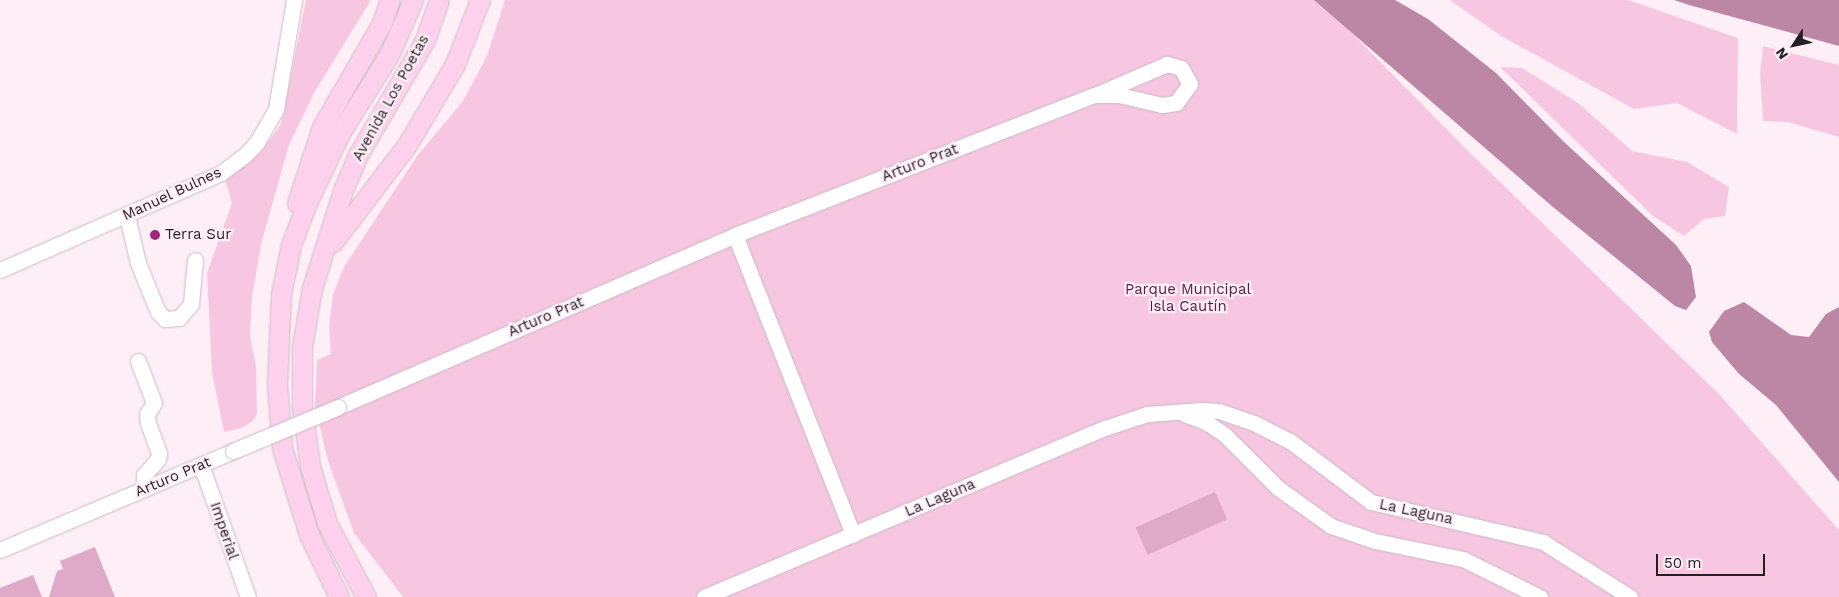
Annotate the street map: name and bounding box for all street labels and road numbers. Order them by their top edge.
street label: Avenida Los Poetas [349,32,433,164]
street label: Arturo Prat [879,140,961,186]
street label: Manuel Bulnes [119,163,225,225]
street label: Arturo Prat [505,293,587,341]
street label: Arturo Prat [132,453,214,501]
street label: La Laguna [902,475,978,521]
street label: La Laguna [1377,495,1455,529]
street label: Imperial [206,500,242,562]

